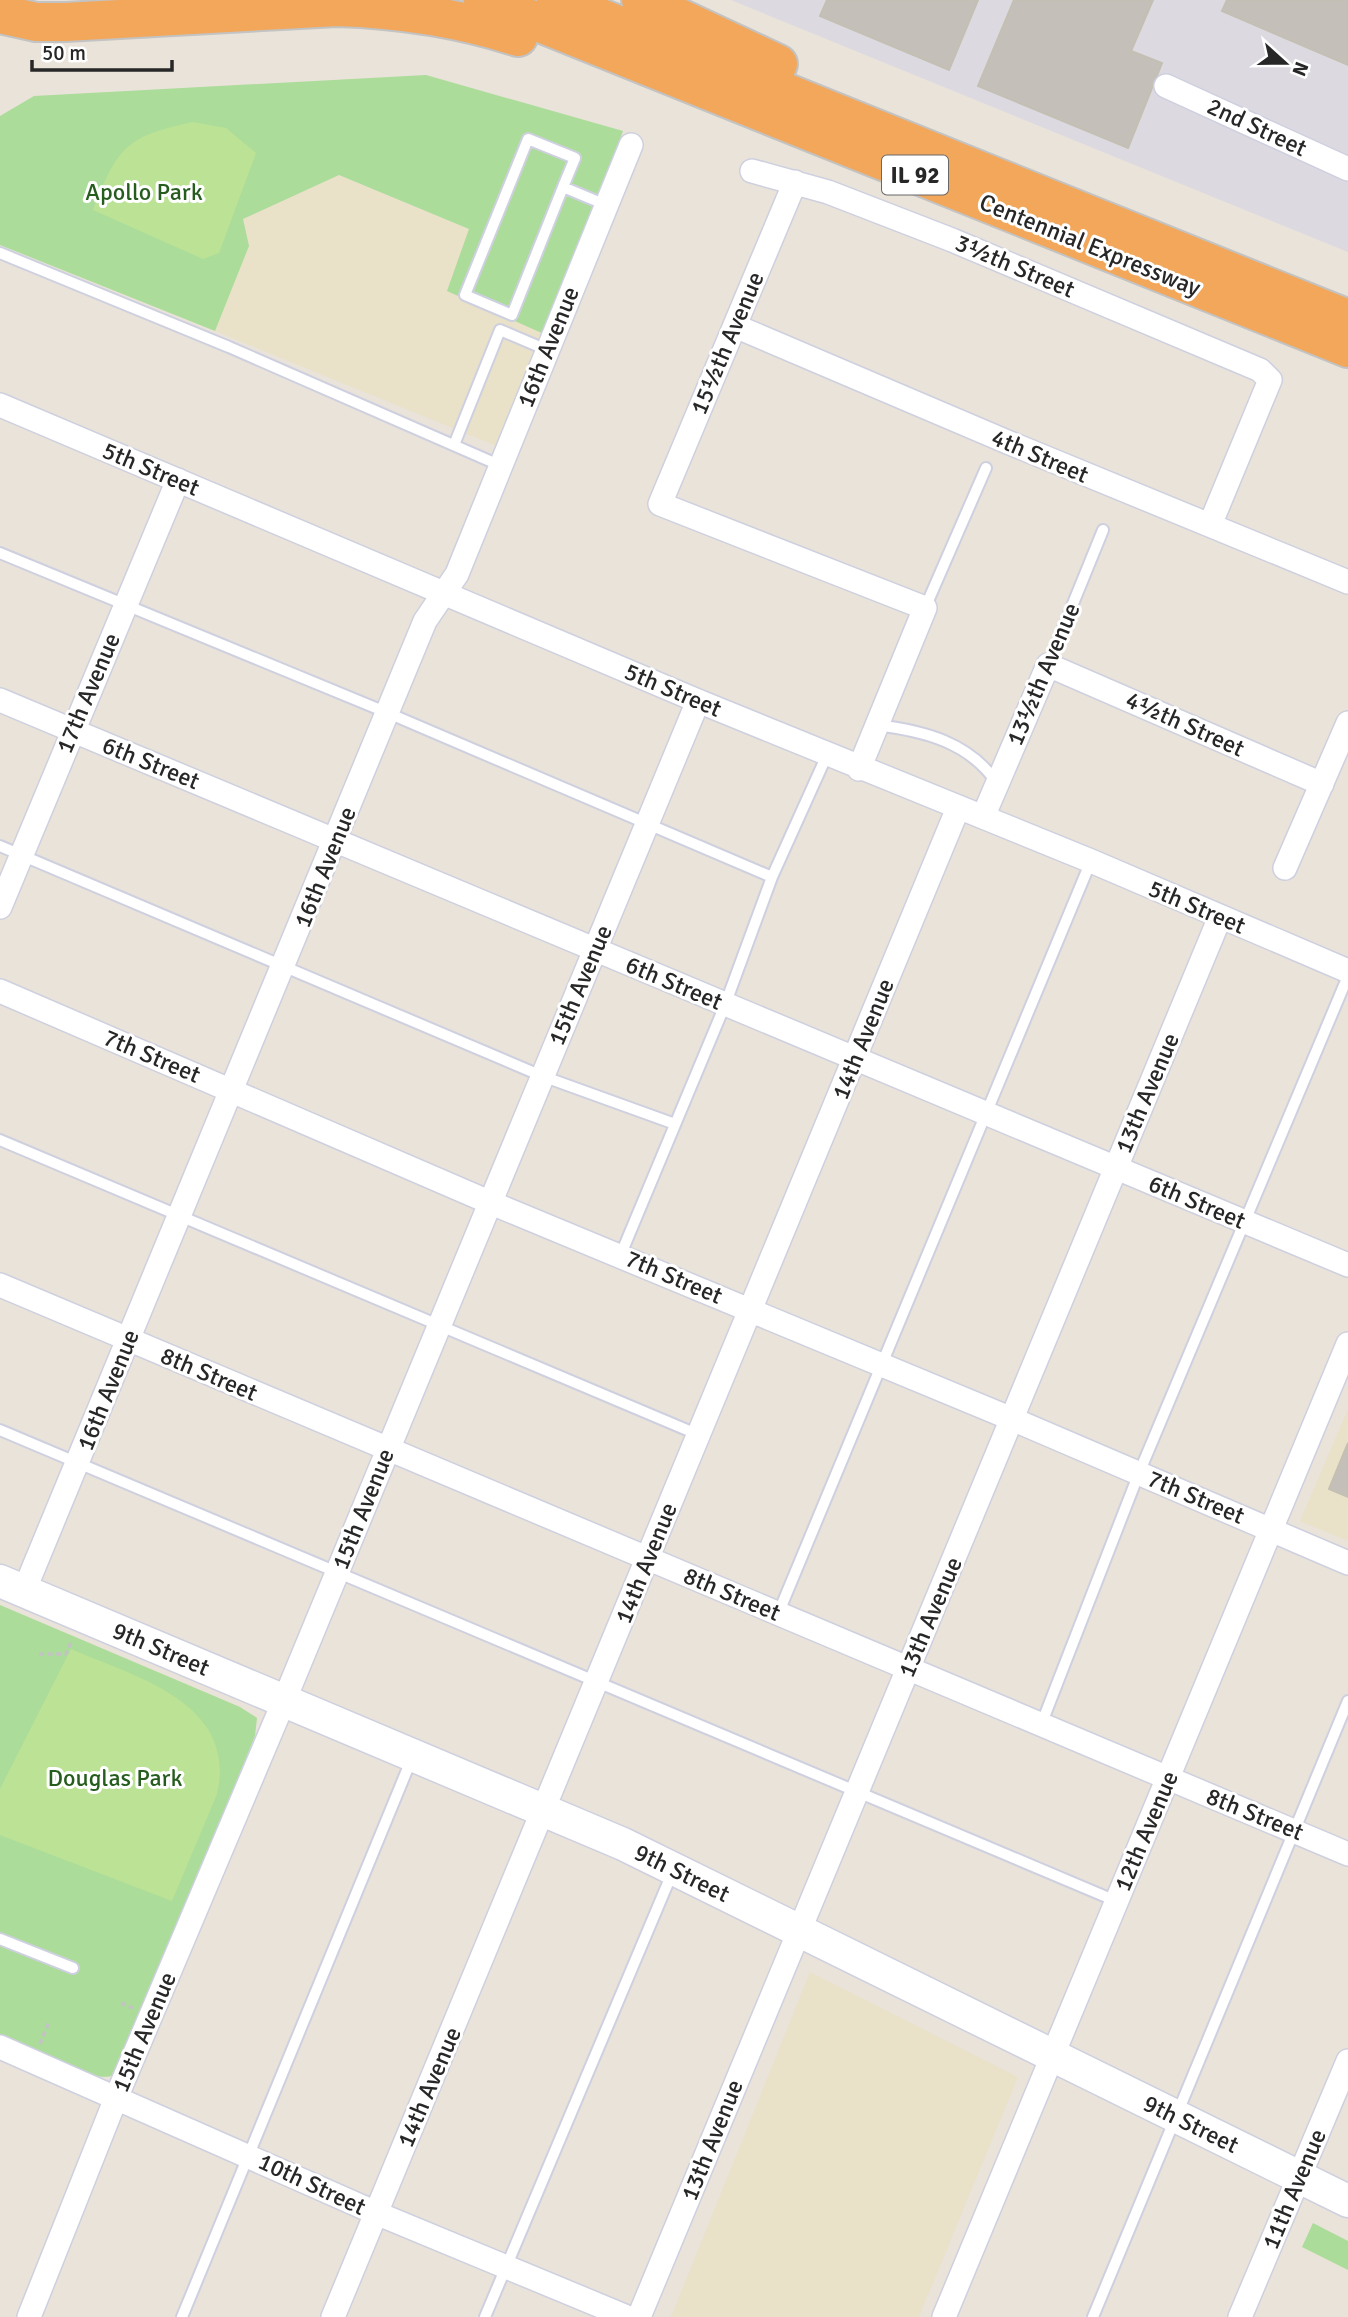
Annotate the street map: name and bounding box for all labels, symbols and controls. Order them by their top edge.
scale bar [32,28,172,72]
north arrow [1250,28,1320,98]
text: 50 m [42,40,86,66]
text: N [1286,58,1314,79]
street label: 2nd Street [1202,91,1312,163]
road number: IL 92 [882,156,948,194]
park label: Apollo Park [85,177,203,207]
street label: Centennial Expressway [975,187,1205,303]
street label: 3½th Street [951,227,1079,305]
street label: 15½th Avenue [683,267,771,419]
street label: 16th Avenue [510,282,586,412]
street label: 4th Street [987,422,1093,490]
street label: 5th Street [98,435,204,503]
street label: 13½th Avenue [999,598,1087,750]
street label: 17th Avenue [49,628,127,758]
street label: 5th Street [620,656,726,724]
street label: 4½th Street [1121,685,1249,763]
street label: 6th Street [98,730,204,796]
street label: 16th Avenue [287,802,363,932]
street label: 5th Street [1144,873,1250,941]
street label: 15th Avenue [541,920,619,1050]
street label: 6th Street [621,949,727,1017]
street label: 14th Avenue [825,974,901,1104]
street label: 7th Street [99,1022,205,1090]
street label: 13th Avenue [1108,1028,1186,1158]
street label: 6th Street [1144,1168,1250,1236]
street label: 7th Street [621,1243,727,1311]
street label: 16th Avenue [70,1325,146,1455]
street label: 8th Street [156,1340,262,1408]
street label: 15th Avenue [325,1444,401,1574]
street label: 7th Street [1143,1463,1249,1531]
street label: 14th Avenue [608,1498,684,1628]
street label: 13th Avenue [891,1552,969,1682]
street label: 8th Street [679,1560,785,1628]
street label: 9th Street [108,1615,214,1683]
park label: Douglas Park [48,1763,183,1793]
street label: 12th Avenue [1107,1766,1185,1896]
street label: 8th Street [1202,1781,1308,1847]
street label: 9th Street [629,1837,735,1909]
street label: 15th Avenue [105,1967,183,2097]
street label: 14th Avenue [390,2022,468,2152]
street label: 13th Avenue [674,2075,750,2205]
street label: 9th Street [1138,2088,1244,2160]
street label: 11th Avenue [1255,2124,1333,2254]
street label: 10th Street [253,2146,371,2222]

